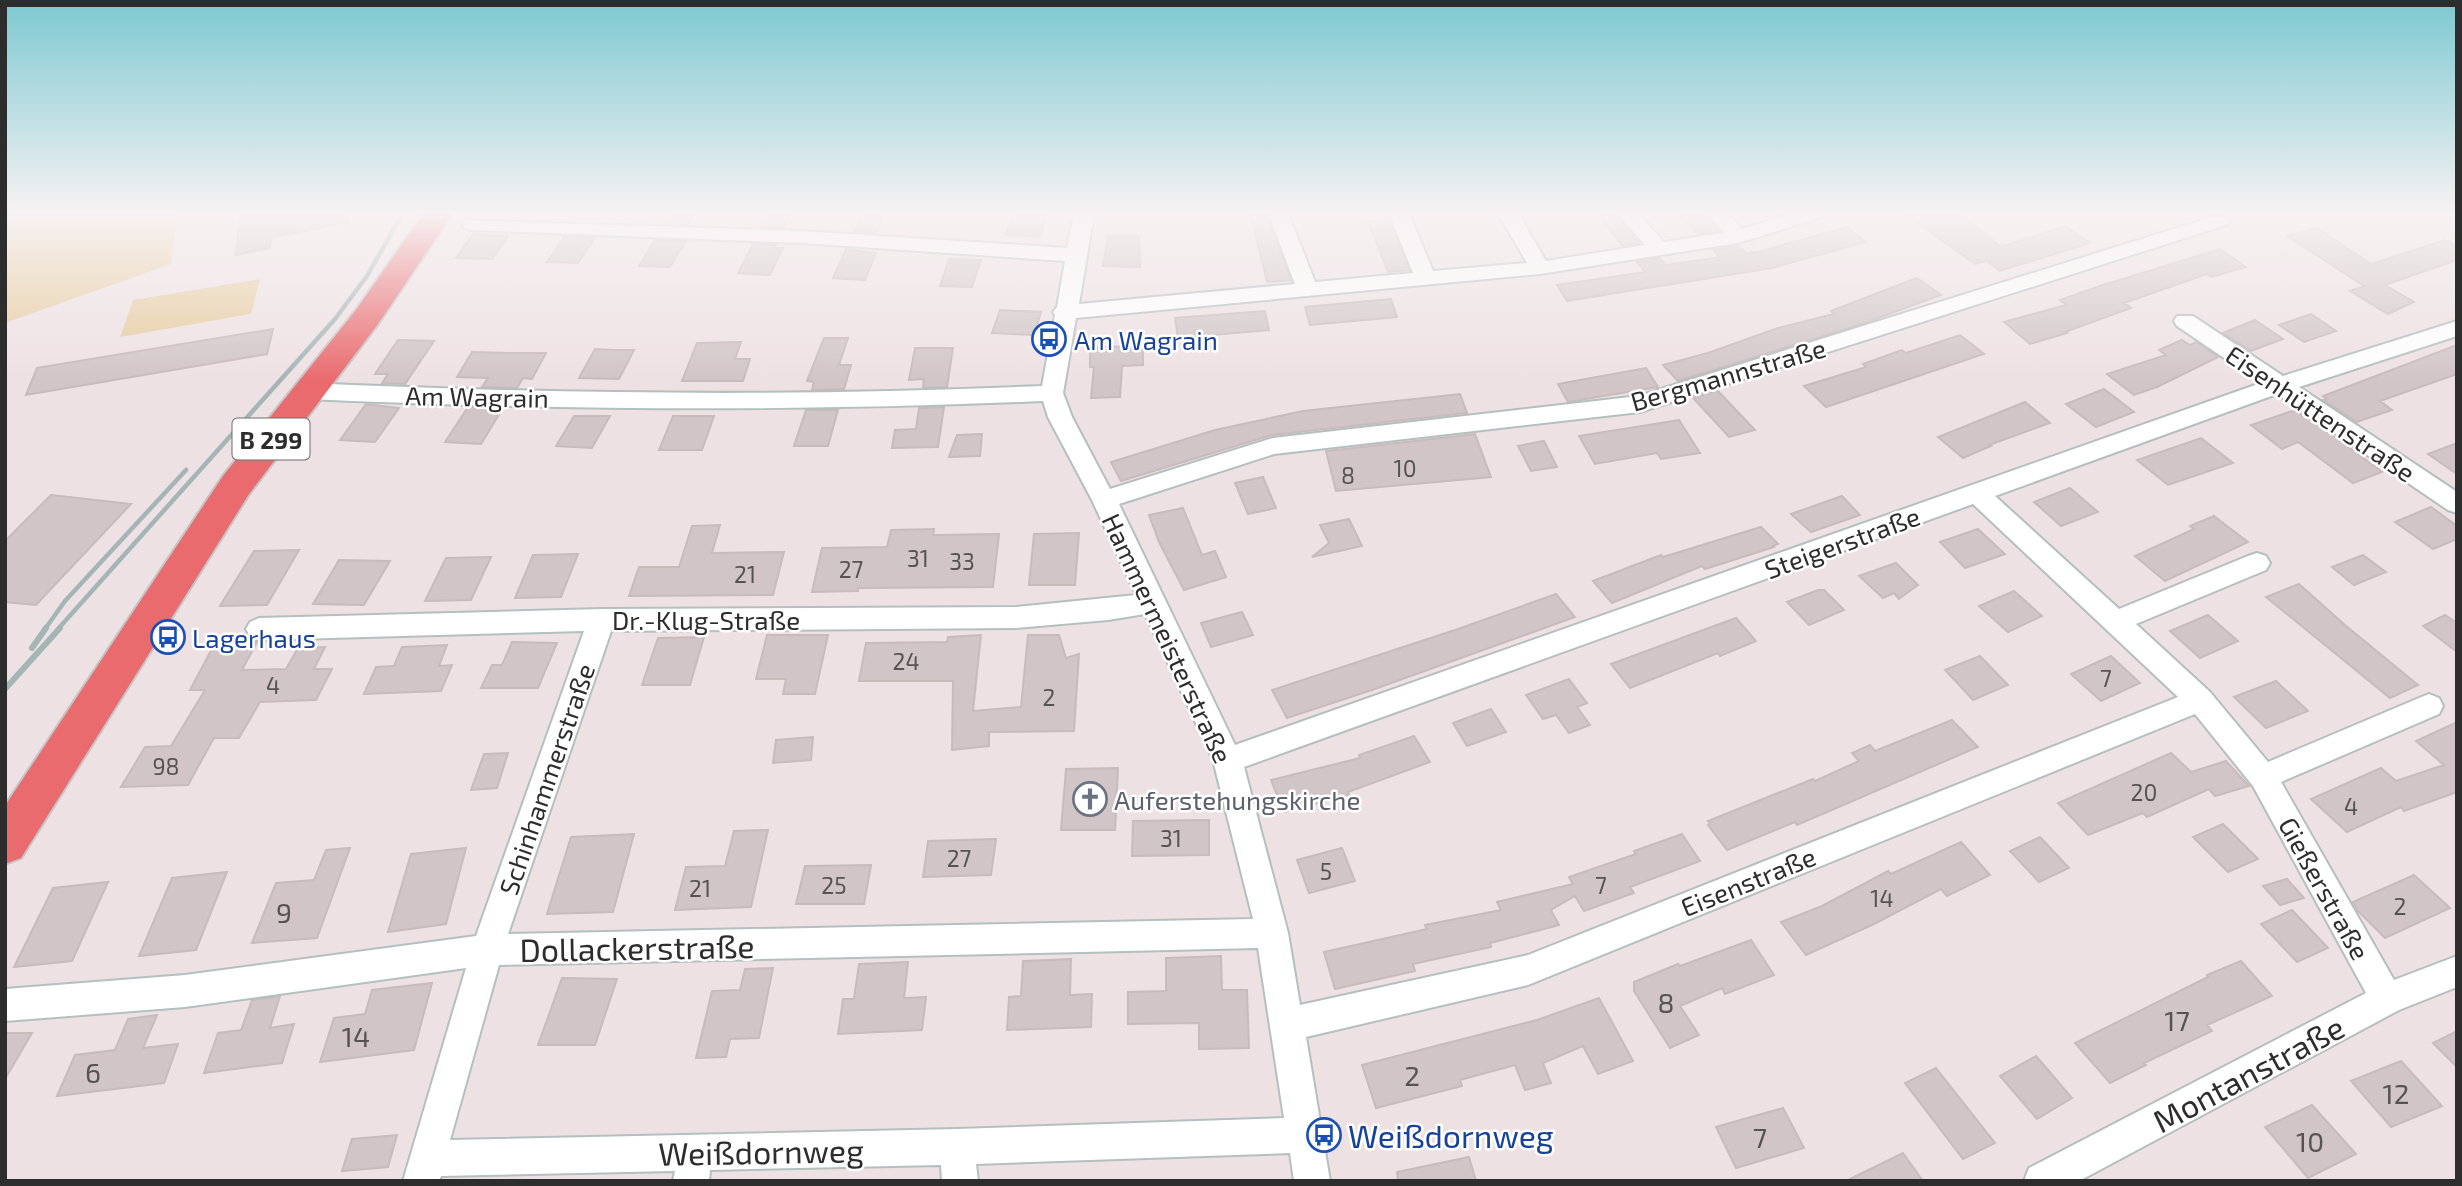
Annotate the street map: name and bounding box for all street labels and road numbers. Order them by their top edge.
street label: Bergmannstraße [1627,331,1829,417]
street label: Eisenhüttenstraße [2221,338,2421,488]
street label: Am Wagrain [405,379,549,413]
road number: B 299 [232,418,310,460]
street label: Steigerstraße [1760,500,1924,584]
street label: Hammermeisterstraße [1097,508,1239,768]
street label: Dr.-Klug-Straße [612,604,800,635]
street label: Schinhammerstraße [492,659,600,899]
street label: Gießerstraße [2273,811,2377,965]
street label: Eisenstraße [1676,840,1820,922]
street label: Dollackerstraße [519,926,755,968]
street label: Montanstraße [2146,1007,2350,1139]
street label: Weißdornweg [658,1130,864,1172]

